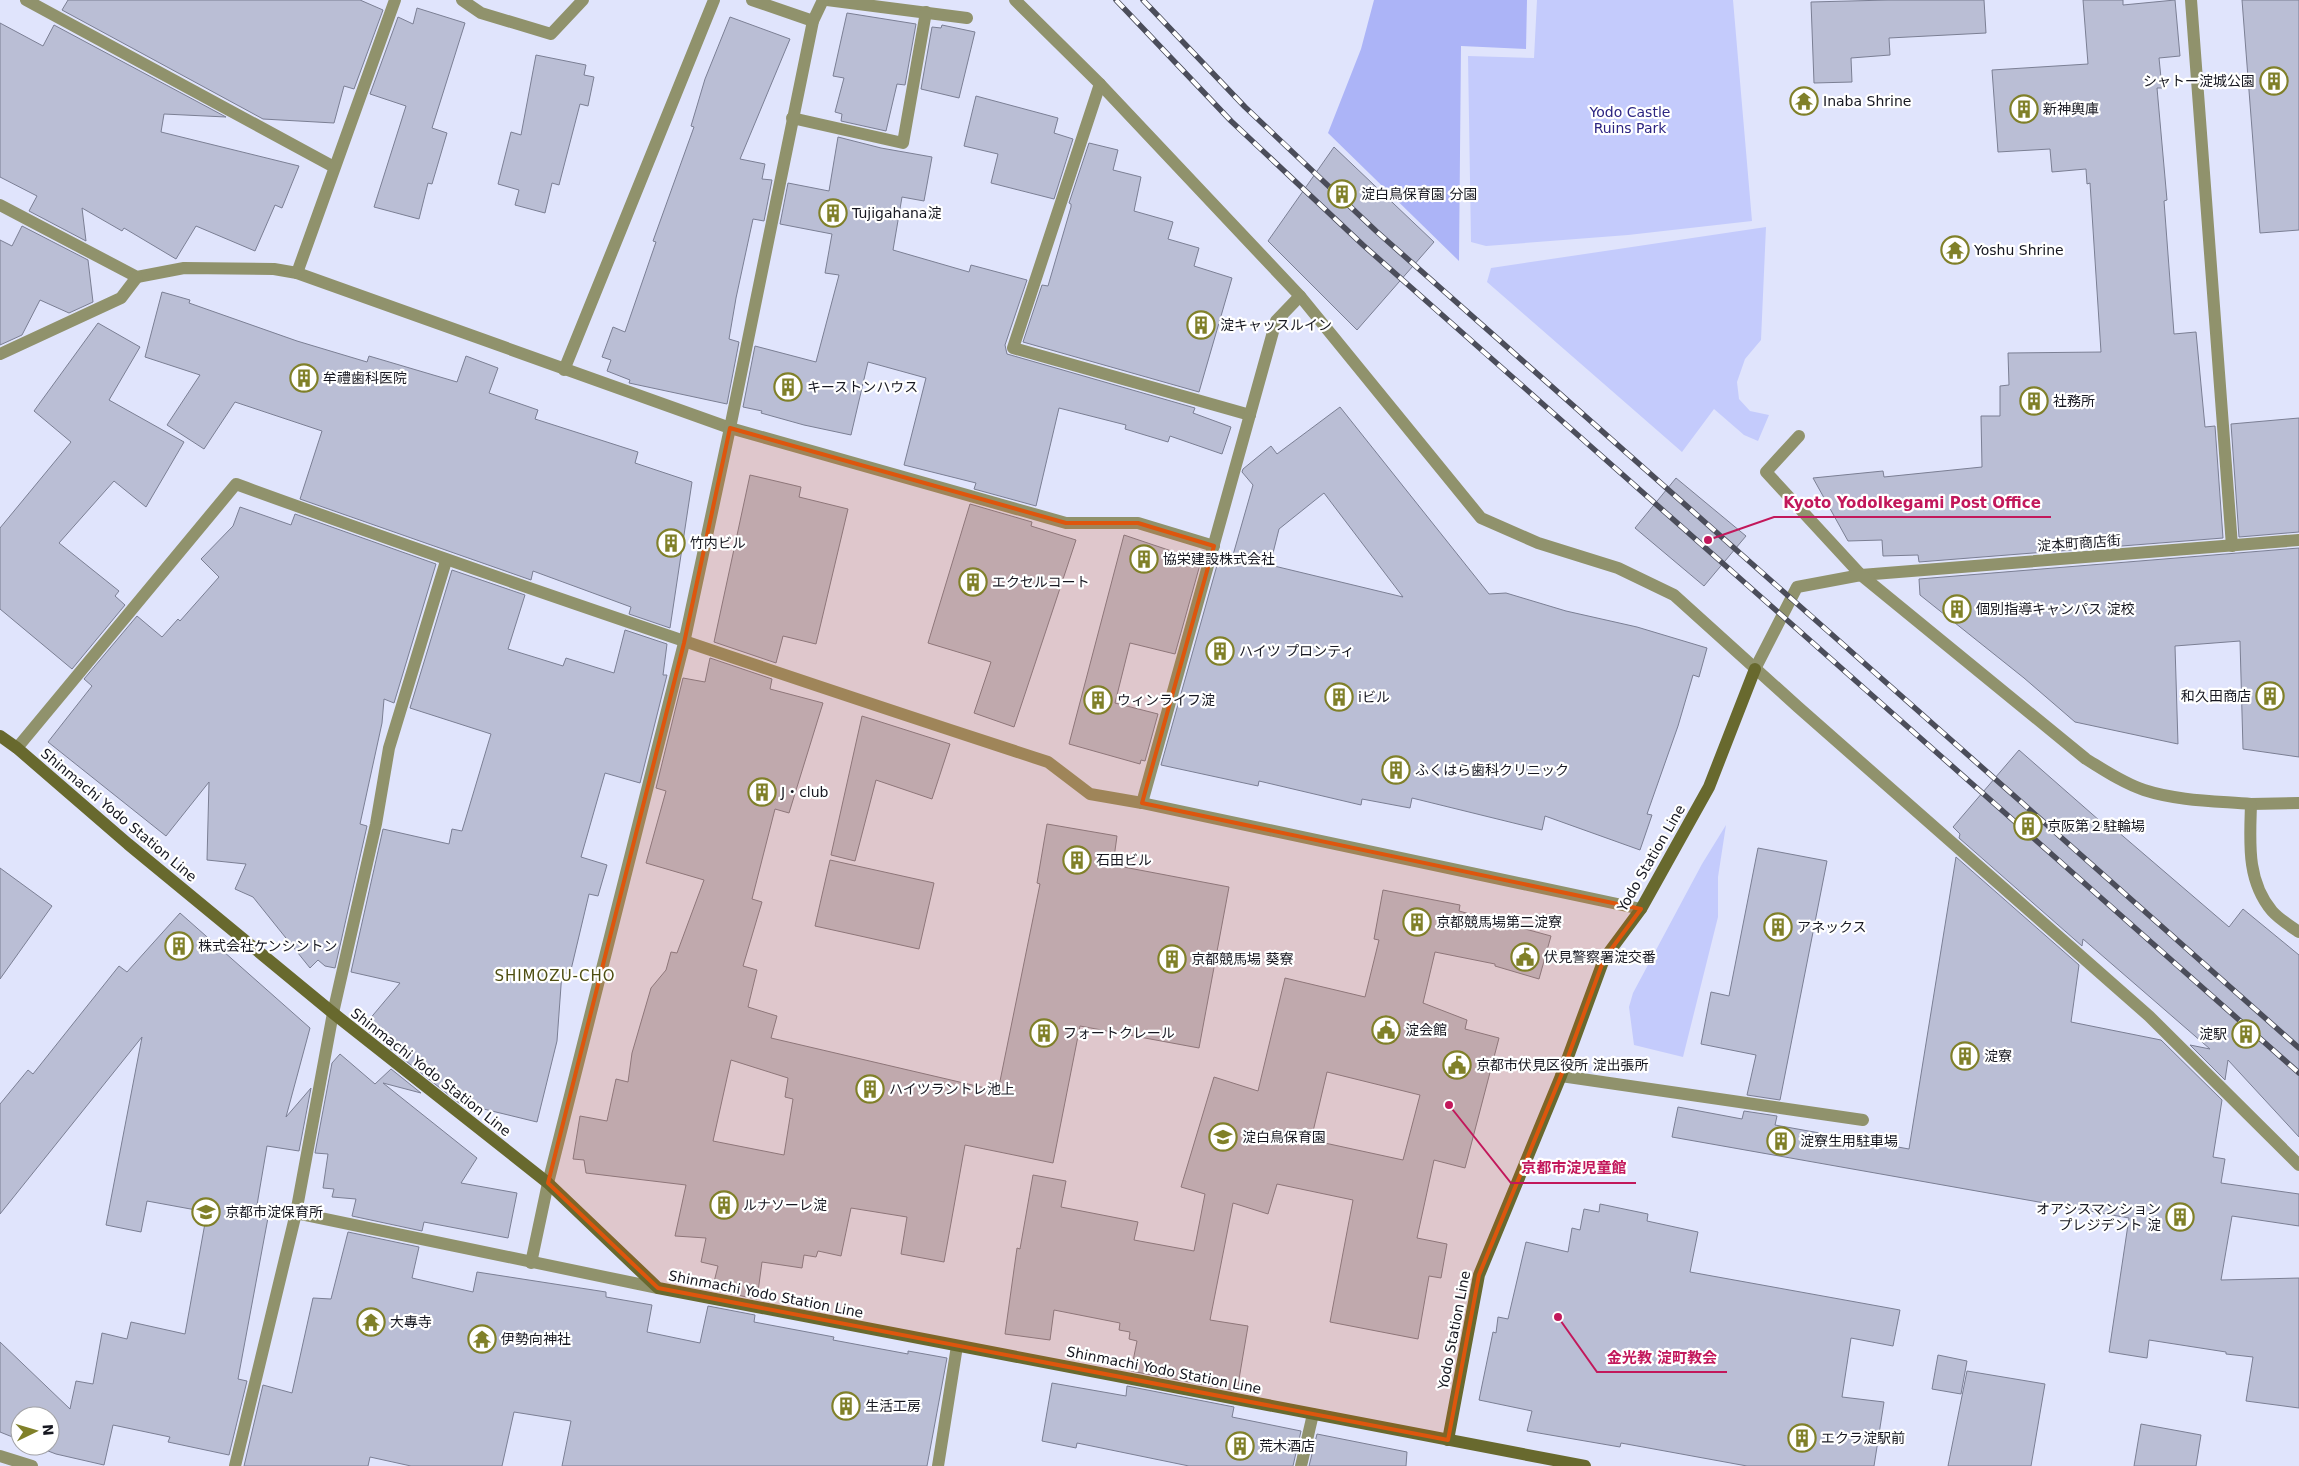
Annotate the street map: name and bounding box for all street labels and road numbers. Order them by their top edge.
street label: 淀本町商店街 [2037,532,2121,554]
street label: Shinmachi Yodo Station Line [38,745,200,885]
street label: Yodo Station Line [1613,802,1688,915]
street label: Shinmachi Yodo Station Line [348,1005,514,1139]
street label: Shinmachi Yodo Station Line [667,1267,865,1321]
street label: Yodo Station Line [1434,1269,1473,1392]
street label: Shinmachi Yodo Station Line [1065,1343,1263,1397]

